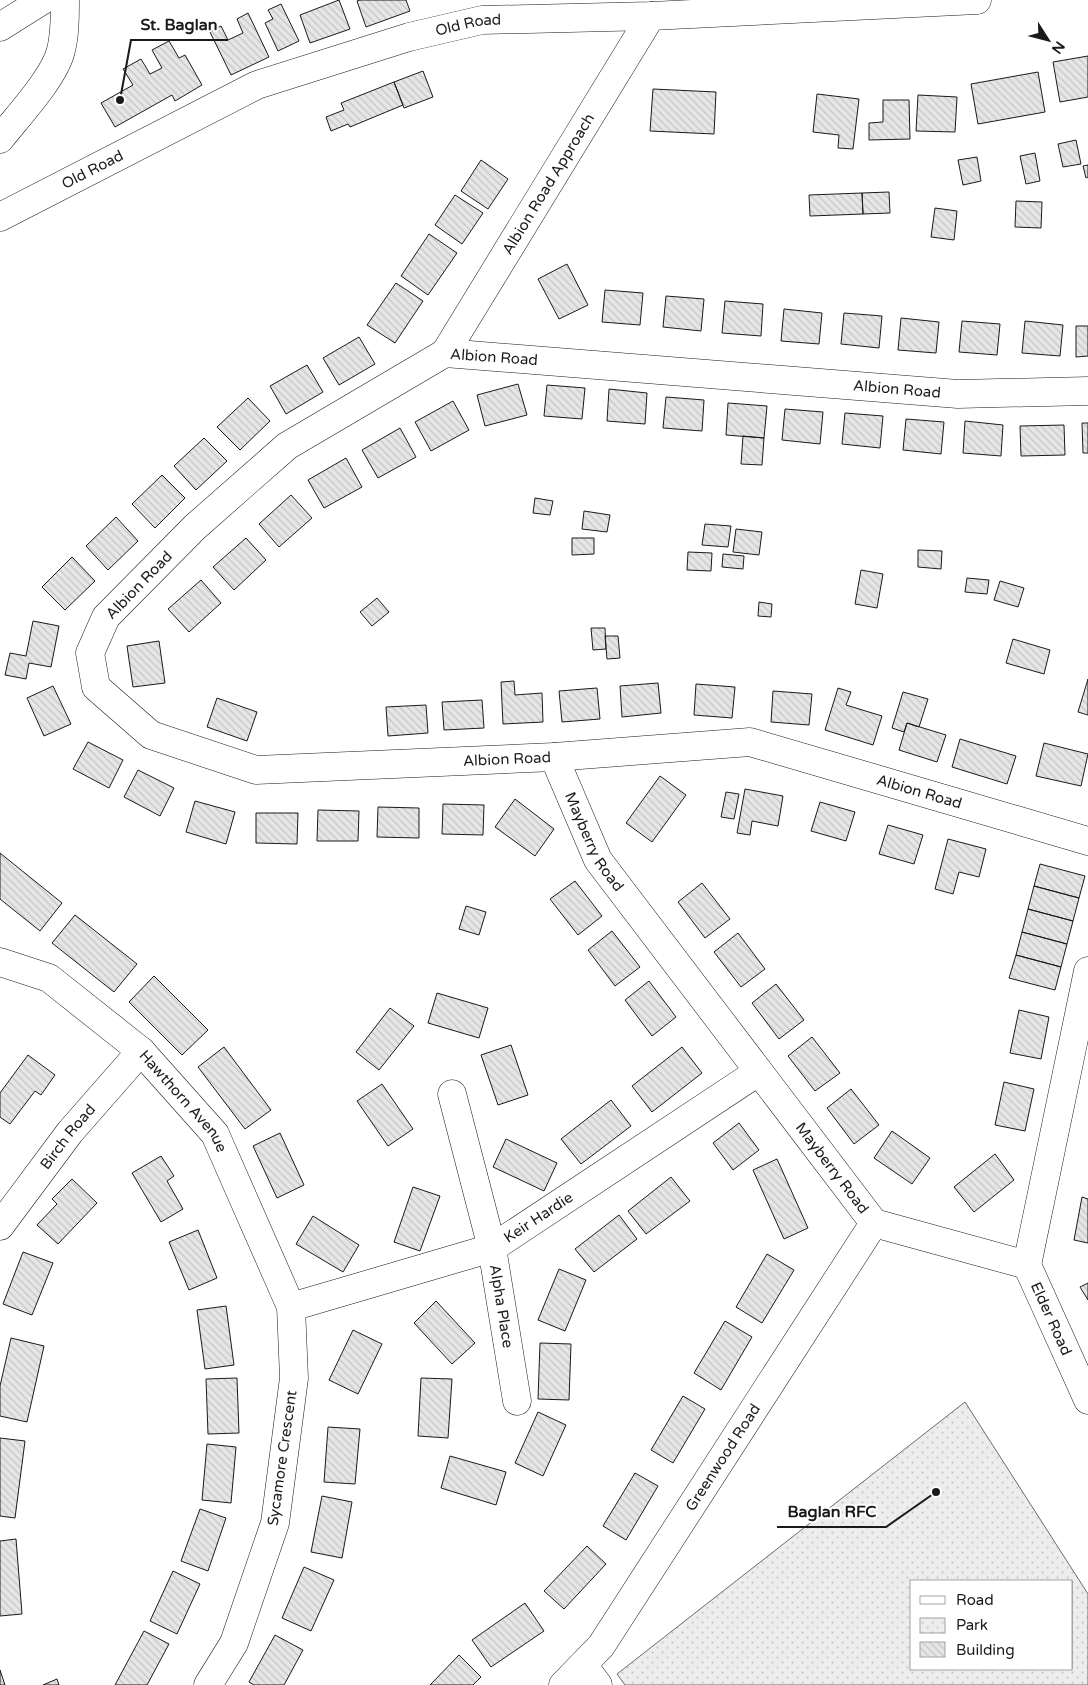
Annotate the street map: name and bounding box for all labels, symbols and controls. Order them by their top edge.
callout: St. Baglan [131,9,228,40]
street label: Old Road [433,11,501,40]
text: St. Baglan [141,15,217,35]
north arrow [1023,15,1073,65]
text: N [1048,38,1068,57]
street label: Albion Road Approach [498,110,598,258]
street label: Old Road [59,146,126,193]
street label: Albion Road [450,345,538,369]
street label: Albion Road [852,376,942,402]
street label: Albion Road [102,547,176,623]
street label: Albion Road [463,748,551,770]
street label: Albion Road [875,771,964,813]
street label: Mayberry Road [561,789,628,895]
street label: Hawthorn Avenue [136,1046,231,1155]
street label: Birch Road [36,1101,99,1173]
street label: Mayberry Road [792,1119,873,1217]
street label: Keir Hardie [500,1188,576,1247]
street label: Alpha Place [486,1263,517,1349]
street label: Elder Road [1027,1279,1076,1358]
street label: Sycamore Crescent [264,1389,300,1527]
street label: Greenwood Road [682,1400,764,1514]
callout: Baglan RFC [777,1496,886,1527]
text: Baglan RFC [788,1502,876,1522]
legend [910,1580,1073,1670]
text: Road [956,1591,994,1609]
text: Park [956,1616,988,1634]
text: Building [956,1641,1015,1659]

